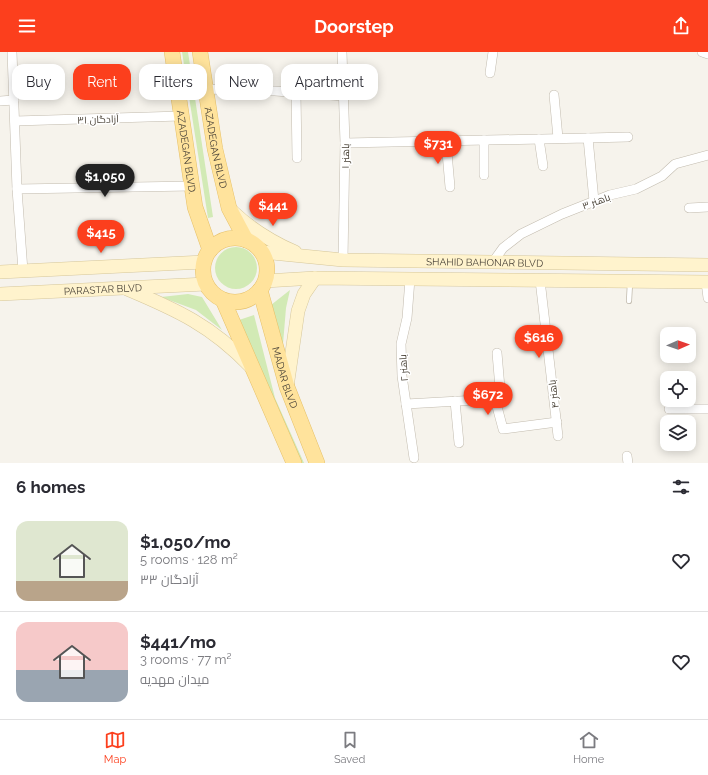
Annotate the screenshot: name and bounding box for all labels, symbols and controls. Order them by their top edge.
icon: menu [16,15,38,37]
icon: share [670,15,692,37]
text: Doorstep [314,16,394,37]
chip: Buy [12,64,65,100]
chip: Rent [73,64,131,100]
chip: Filters [139,64,207,100]
chip: New [215,64,273,100]
chip: Apartment [281,64,378,100]
street label: َAZADEGAN BLVD [203,106,229,189]
street label: AZADEGAN BLVD. [175,109,198,195]
street label: آزادگان ۳۱ [77,113,119,127]
pin: $731 [414,131,462,165]
text: $731 [423,136,453,151]
street label: باهنر ۱ [340,143,351,169]
pin: $1,050 [72,164,138,198]
text: $1,050 [85,169,125,184]
street label: باهنر ۳ [581,191,612,212]
pin: $441 [249,193,297,227]
text: $441 [258,198,288,213]
pin: $415 [77,220,125,254]
text: $415 [86,225,116,240]
street label: SHAHID BAHONAR BLVD [426,256,543,269]
street label: PARASTAR BLVD [63,282,142,297]
pin: $616 [515,325,563,359]
north arrow [660,327,696,363]
map controls [660,327,696,451]
text: $616 [524,330,554,345]
street label: MADAR BLVD [270,346,300,410]
street label: باهنر ۲ [397,354,410,382]
button: locate [660,371,696,407]
street label: باهنر ۴ [546,379,561,409]
pin: $672 [464,382,512,416]
text: $672 [473,387,503,402]
button: layers [660,415,696,451]
icon: filters [670,476,692,498]
text: 6 homes [16,477,85,497]
text: $1,050/mo [140,532,231,552]
icon: home [48,537,96,585]
icon: heart [670,550,692,572]
text: 5 rooms · 128 m² [140,552,238,567]
text: آزادگان ۳۳ [140,572,199,587]
text: $441/mo [140,632,216,652]
icon: home [48,638,96,686]
icon: heart [670,651,692,673]
text: 3 rooms · 77 m² [140,652,232,667]
text: میدان مهدیه [140,672,209,687]
tab: Map [104,729,126,766]
tab: Saved [334,729,365,766]
tab: Home [573,729,604,766]

